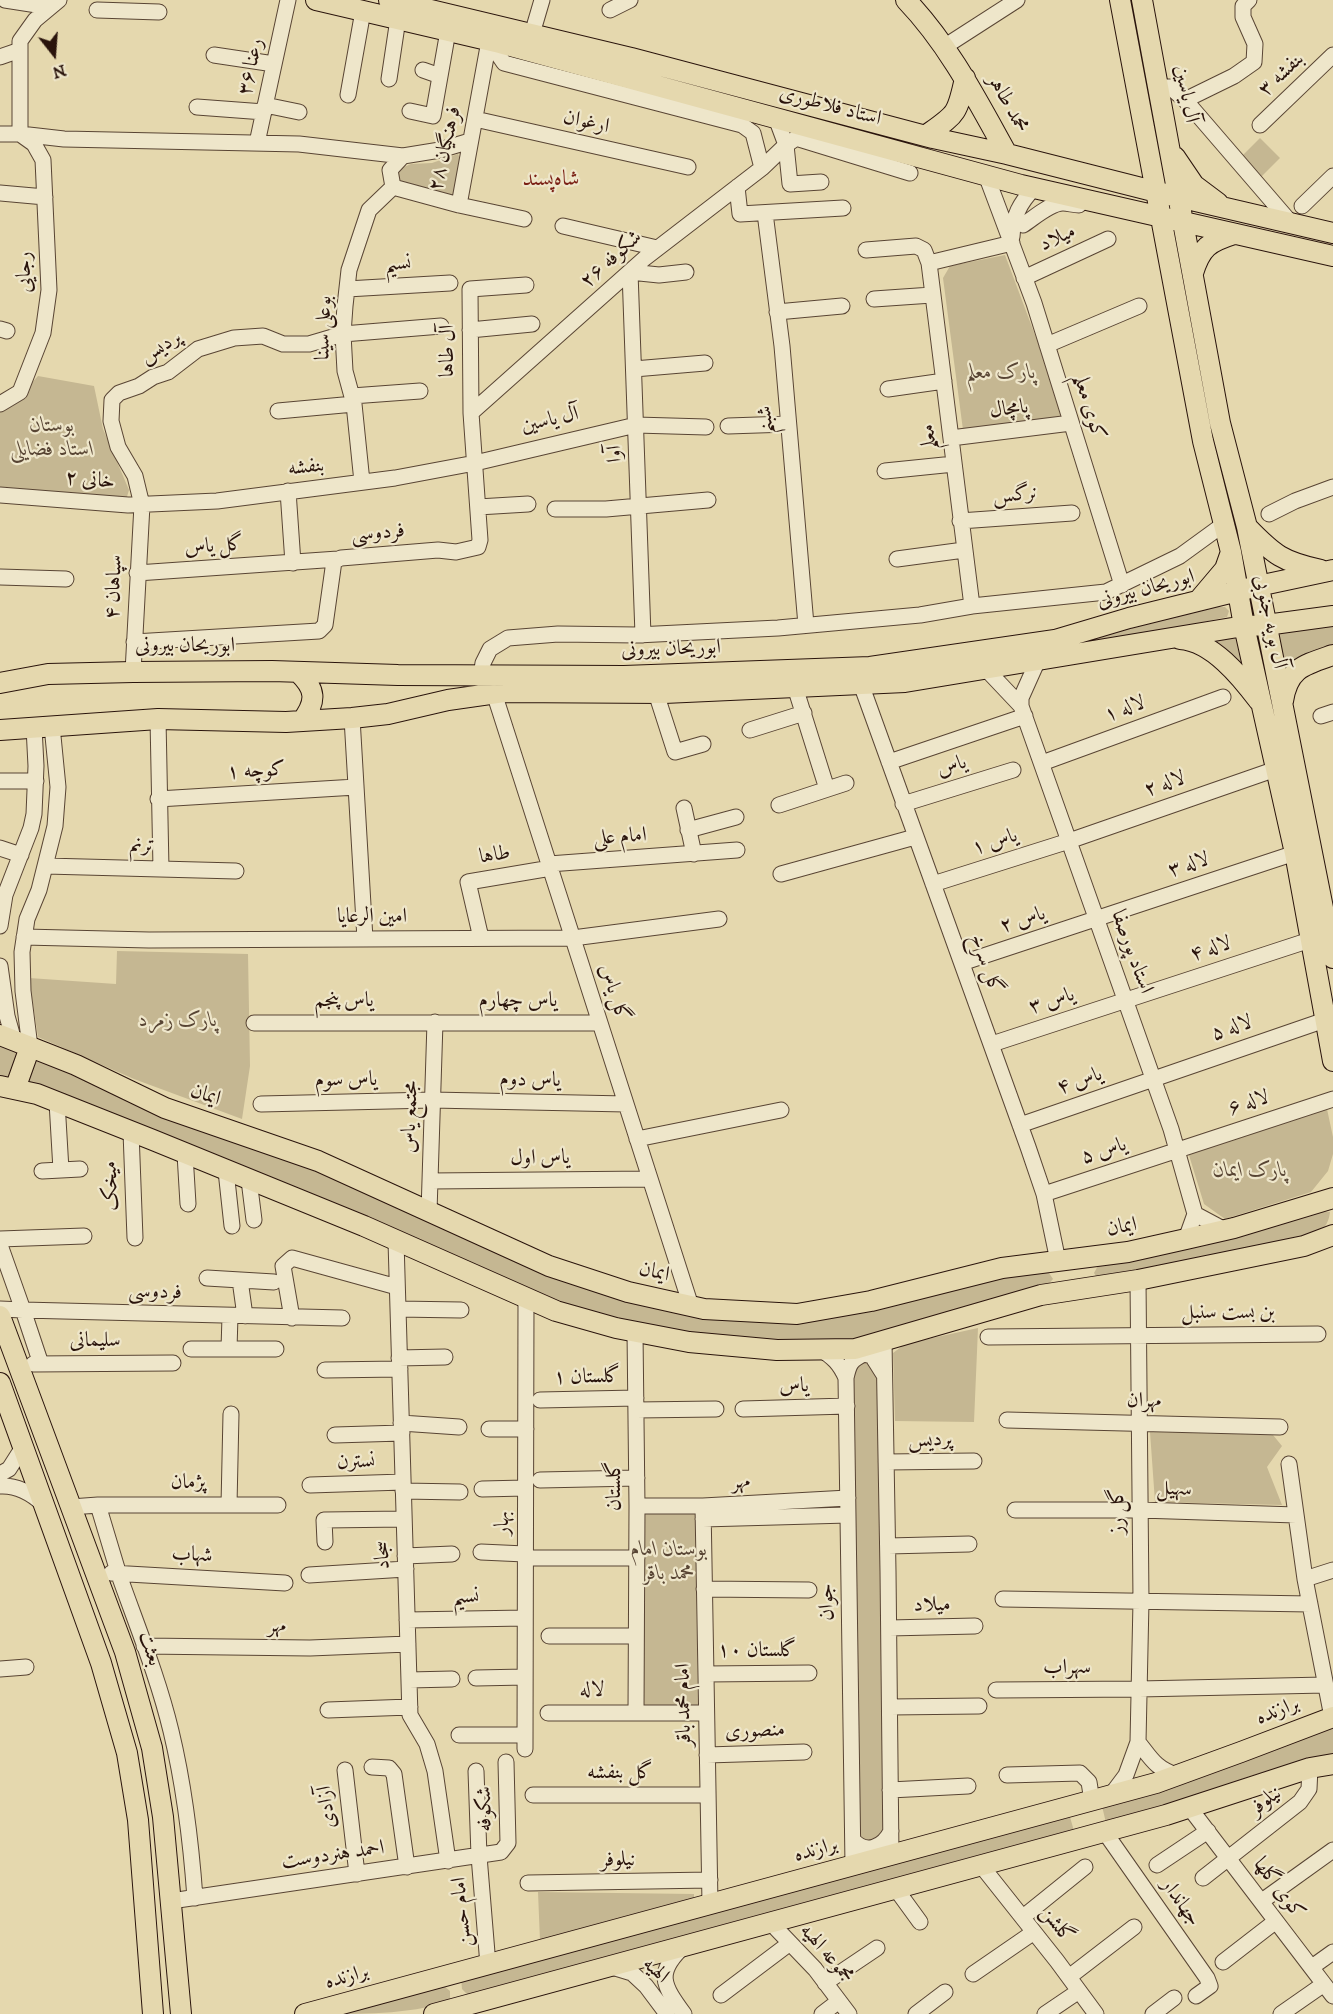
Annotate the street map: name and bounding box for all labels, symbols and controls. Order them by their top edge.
north arrow [24,24,84,84]
street label: رعنا ۳۶ [234,36,270,98]
street label: بنفشه ۳ [1254,47,1310,103]
text: N [50,60,68,83]
street label: آل یاسین [1167,63,1203,125]
street label: محمد طاهر [981,70,1033,138]
street label: استاد فلاطوری [776,81,884,133]
street label: فرهنگیان ۲۸ [424,104,468,194]
street label: ارغوان [560,105,612,141]
district label: شاه‌پسند [522,167,580,193]
street label: میلاد [1036,220,1080,258]
street label: شکوفه ۲۶ [576,226,648,294]
street label: رجایی [13,251,39,293]
street label: نسیم [384,252,412,278]
street label: بوعلی سینا [311,295,339,361]
street label: آل طاها [436,325,462,377]
street label: پردیس [136,326,186,370]
park label: پارک معلم [966,361,1036,387]
street label: کوی معلم [1066,371,1110,443]
street label: پامچال [988,395,1030,425]
street label: آل یاسین [519,402,581,440]
street label: شبنم [753,405,781,435]
park label: بوستان استاد فضایلی [10,414,94,464]
street label: معلم [916,423,944,451]
street label: آوا [603,445,629,463]
street label: بنفشه [286,453,326,483]
street label: خانی ۲ [64,466,116,496]
street label: نرگس [992,482,1038,510]
street label: فردوسی [350,519,406,549]
street label: گل یاس [184,532,244,562]
street label: سپاهان ۴ [101,554,129,620]
street label: ابوریحان بیرونی [1094,565,1198,615]
street label: آل بویه جنوبی [1247,573,1291,671]
street label: ابوریحان بیرونی [135,634,235,660]
street label: ابوریحان بیرونی [621,636,721,664]
street label: لاله ۱ [1101,691,1149,729]
street label: یاس [934,751,970,783]
street label: کوچه ۱ [226,758,286,786]
street label: لاله ۲ [1141,766,1189,804]
street label: امام علی [592,824,648,852]
street label: یاس ۱ [969,824,1021,862]
street label: ترنم [129,834,155,860]
street label: طاها [478,841,512,871]
street label: لاله ۳ [1165,848,1213,884]
street label: یاس ۲ [997,902,1049,940]
street label: امین الرعایا [337,905,407,931]
street label: استاد پورصفا [1104,907,1158,997]
street label: گل سرخ [963,930,1007,998]
street label: لاله ۴ [1187,932,1235,968]
street label: گل یاس [592,961,634,1025]
street label: یاس ۳ [1026,983,1078,1021]
street label: یاس پنجم [314,989,374,1015]
street label: یاس چهارم [479,989,557,1015]
park label: پارک زمرد [138,1009,218,1035]
street label: لاله ۵ [1208,1010,1256,1048]
street label: یاس ۴ [1054,1063,1106,1101]
street label: یاس سوم [314,1068,378,1094]
street label: یاس دوم [499,1068,561,1094]
street label: ایمان [186,1079,224,1113]
street label: مجتمع یاس [397,1081,425,1153]
street label: لاله ۶ [1225,1086,1273,1122]
street label: یاس ۵ [1078,1133,1130,1171]
street label: یاس اول [510,1146,570,1172]
park label: پارک ایمان [1213,1159,1287,1185]
street label: میخک [99,1161,125,1211]
street label: ایمان [1105,1213,1139,1243]
street label: ایمان [636,1257,672,1289]
street label: فردوسی [128,1279,182,1307]
street label: بن بست سنبل [1181,1301,1275,1327]
street label: سلیمانی [69,1329,121,1355]
street label: گلستان ۱ [553,1365,621,1391]
street label: یاس [779,1374,809,1400]
street label: مهران [1126,1389,1162,1415]
street label: پردیس [908,1428,952,1454]
street label: نسترن [336,1450,376,1476]
street label: گلستان [603,1461,629,1511]
street label: مهر [731,1470,751,1496]
street label: پژمان [171,1471,205,1497]
street label: سهیل [1156,1477,1192,1503]
street label: گل رز [1106,1488,1132,1534]
street label: بهار [491,1511,517,1535]
park label: بوستان امام محمد باقر [631,1538,707,1588]
street label: سجاد [371,1540,397,1570]
street label: شهاب [171,1542,213,1570]
street label: جوان [815,1583,841,1621]
street label: نسیم [452,1585,480,1611]
street label: میلاد [913,1593,951,1619]
street label: مهر [268,1614,286,1640]
street label: بعثت [132,1628,166,1670]
street label: گلستان ۱۰ [717,1639,797,1665]
street label: سهراب [1043,1656,1091,1682]
street label: امام محمد باقر [672,1663,698,1747]
street label: لاله [579,1678,605,1704]
street label: برازنده [1253,1692,1303,1732]
street label: منصوری [725,1718,785,1746]
street label: گل بنفشه [587,1761,653,1787]
street label: نیلوفر [1245,1781,1287,1823]
street label: آزادی [313,1784,343,1830]
street label: شکوفه [473,1786,499,1832]
street label: برازنده [791,1833,841,1869]
street label: احمد هنردوست [280,1836,386,1876]
street label: نیلوفر [600,1848,636,1874]
street label: کوی گلها [1247,1853,1309,1925]
street label: جهاندار [1154,1874,1206,1932]
street label: امام حسن [447,1876,479,1948]
street label: گلشن [1033,1901,1079,1949]
street label: مجموعه الهیه [793,1919,859,1989]
street label: الهیه [636,1952,674,1990]
street label: برازنده [322,1960,372,1996]

